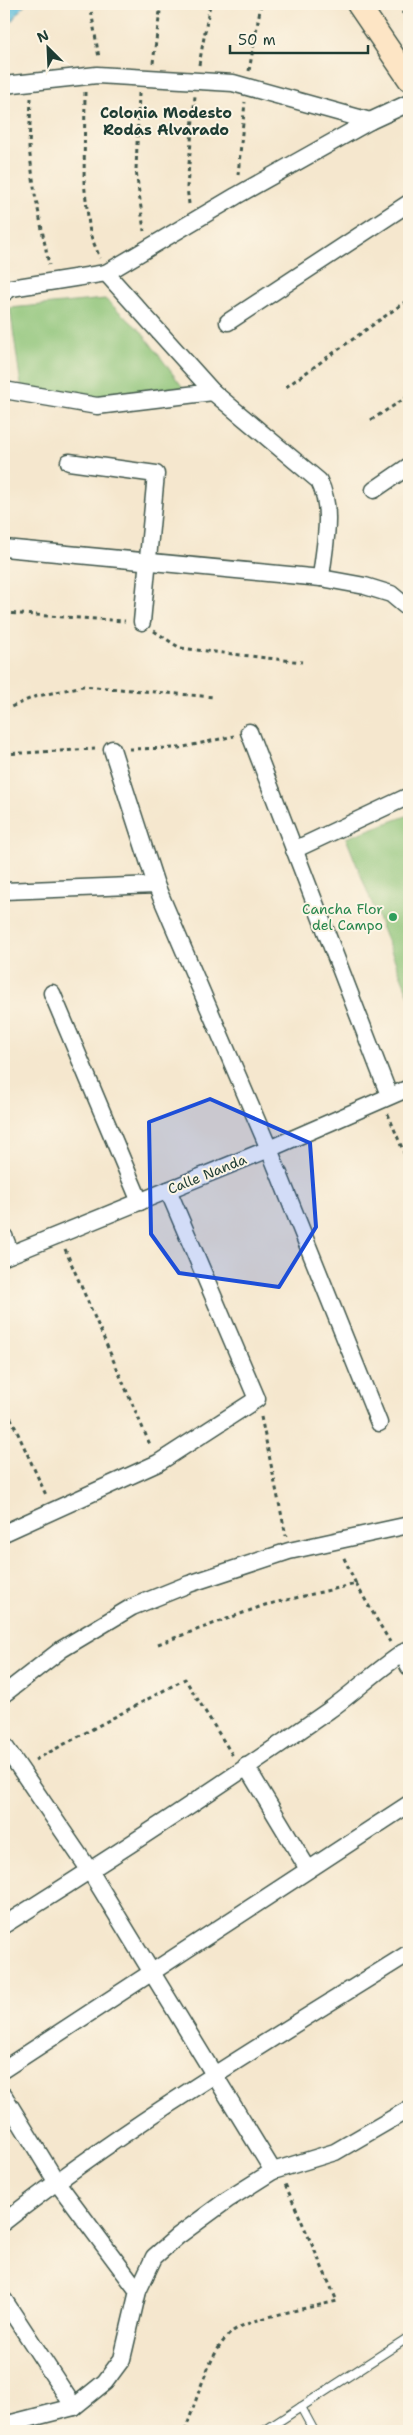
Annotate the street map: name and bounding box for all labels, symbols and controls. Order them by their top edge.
north arrow [22,22,72,72]
scale bar [230,22,368,54]
text: N [34,26,51,47]
text: 50 m [238,30,276,50]
district label: Colonia Modesto Rodas Alvarado [100,103,232,140]
place label: Cancha Flor del Campo [302,900,383,934]
marker: Cancha Flor del Campo [387,911,399,923]
street label: Calle Nanda [165,1150,249,1198]

